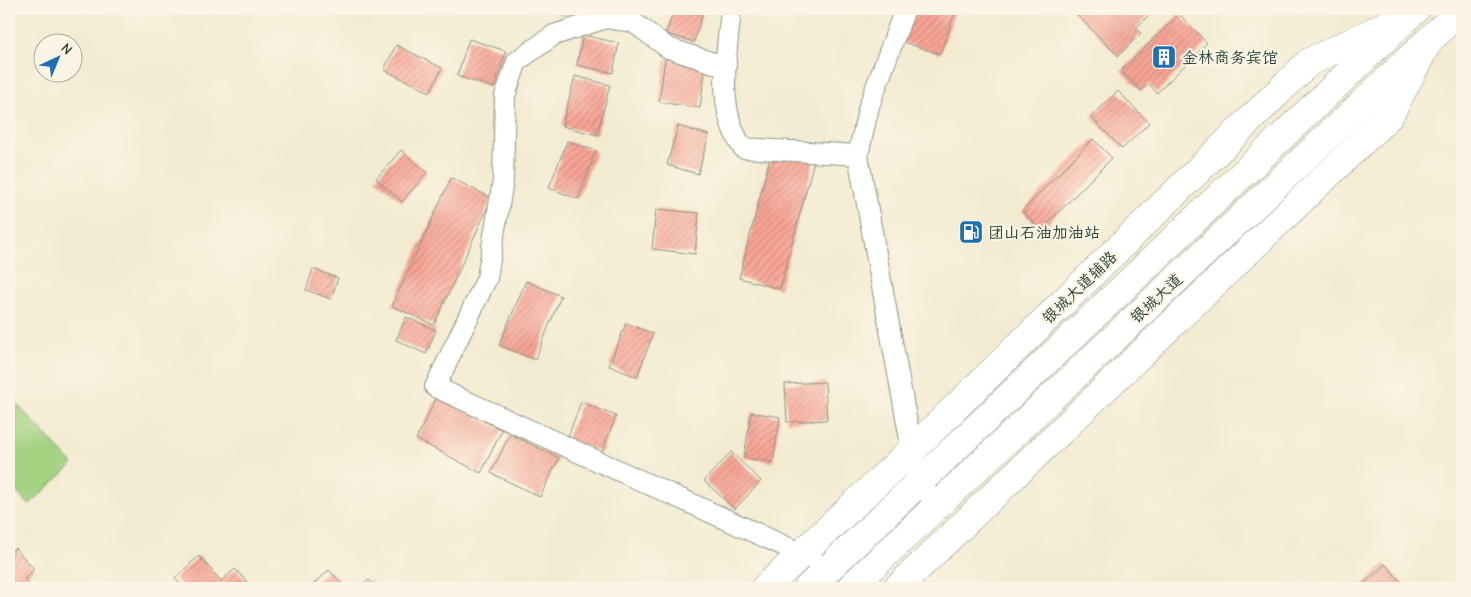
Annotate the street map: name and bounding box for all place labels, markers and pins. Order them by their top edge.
building icon: 金林商务宾馆 [1151,44,1177,70]
place label: 金林商务宾馆 [1182,49,1278,67]
fuel station icon: 团山石油加油站 [958,219,984,245]
place label: 团山石油加油站 [988,224,1100,242]

